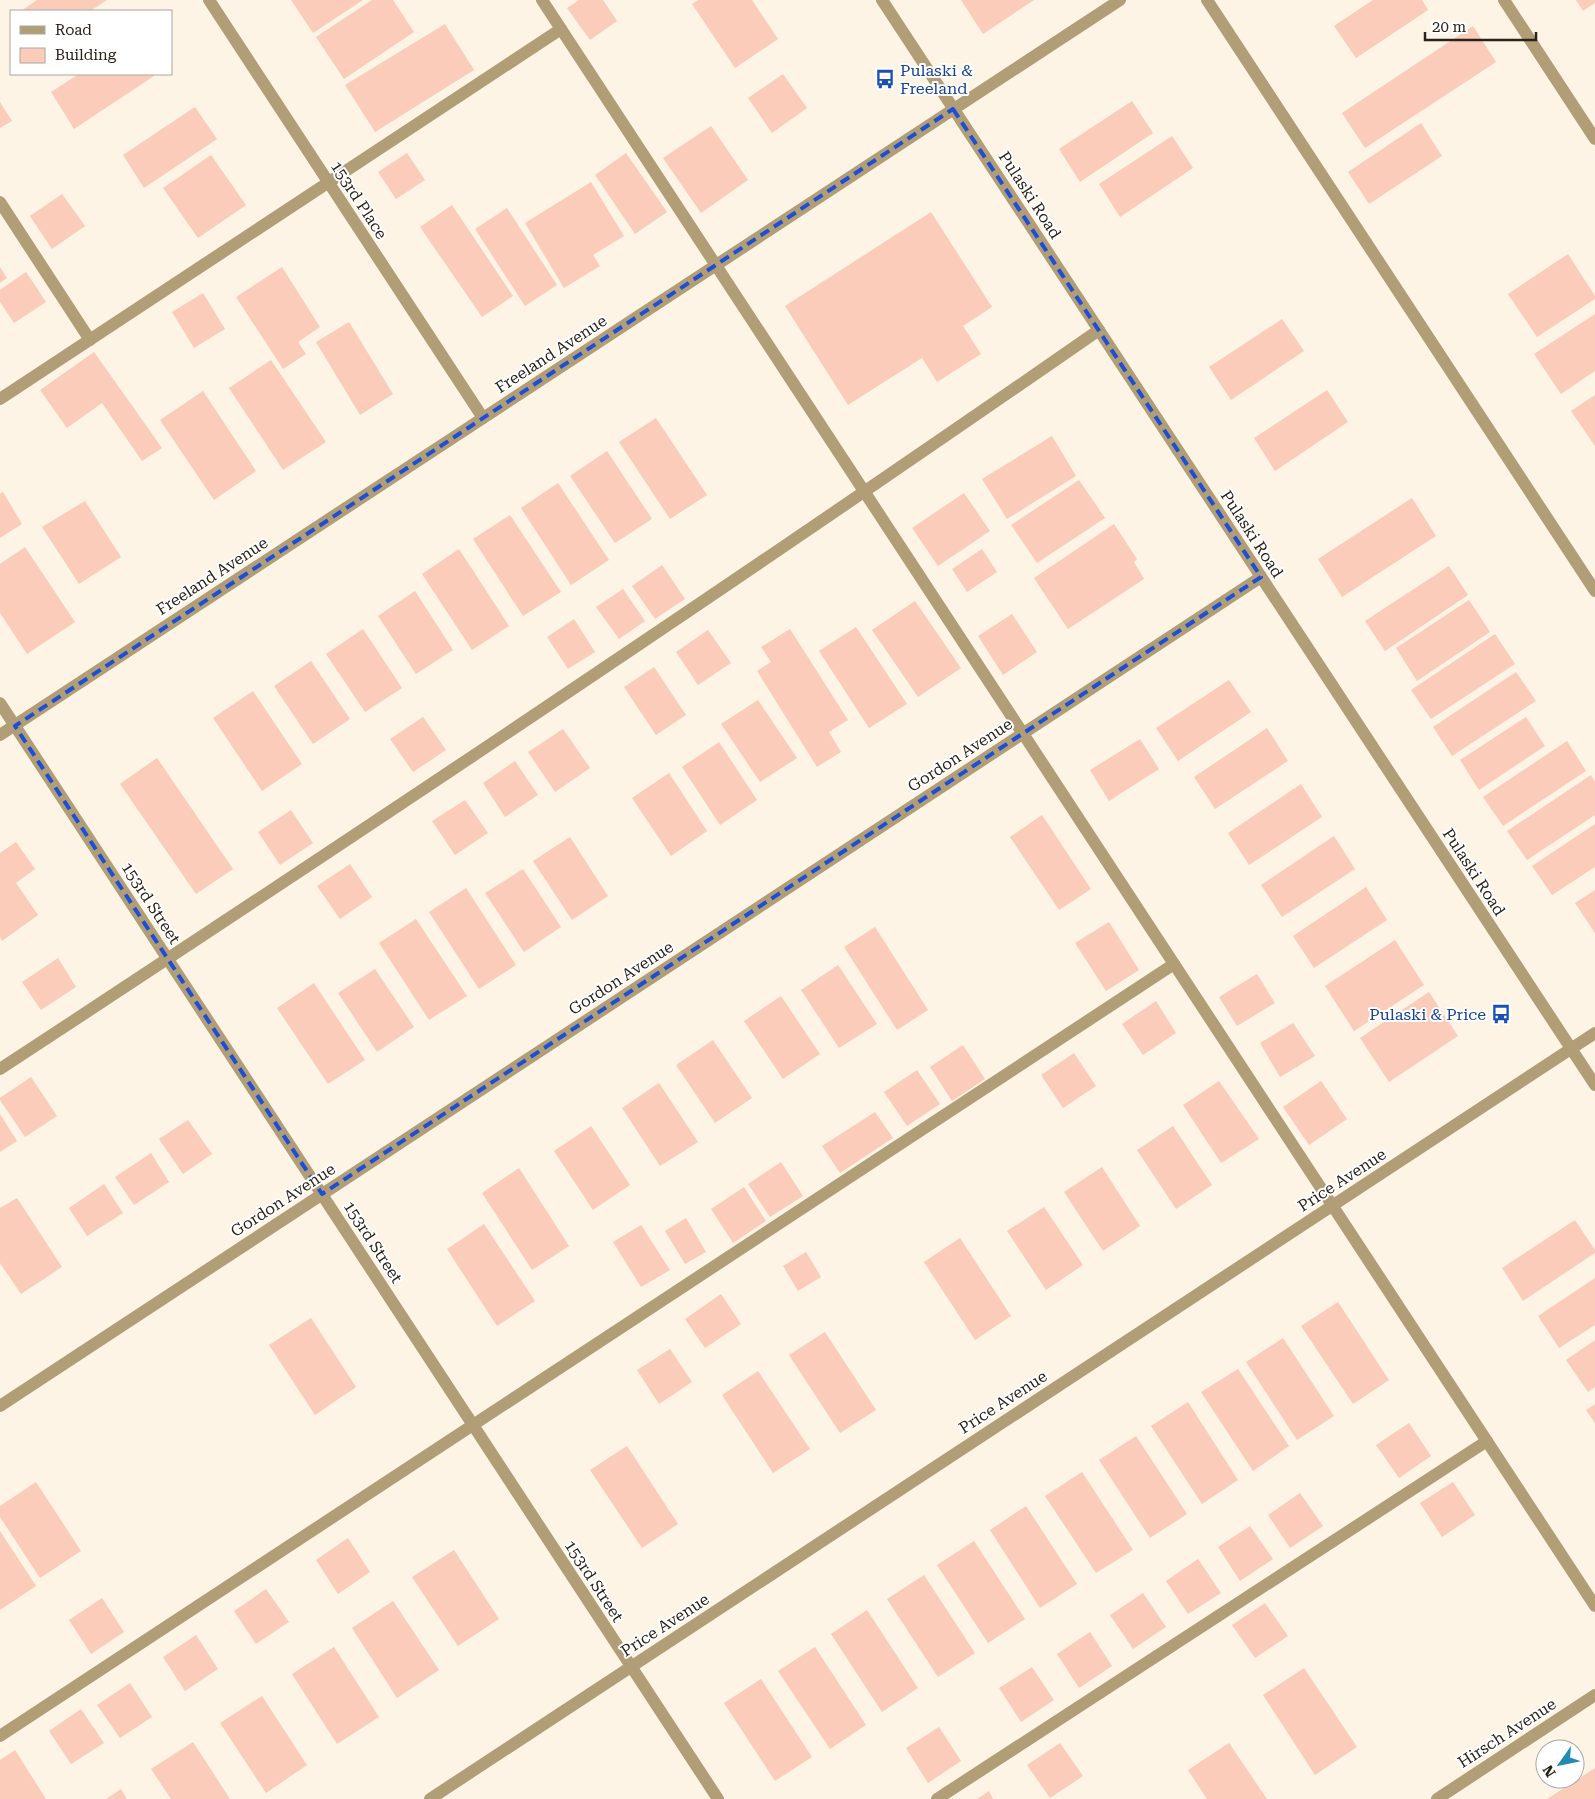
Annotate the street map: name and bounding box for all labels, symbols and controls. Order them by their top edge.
legend [10,10,172,75]
scale bar [1425,10,1536,42]
text: 20 m [1432,18,1467,36]
text: Road [55,21,92,39]
text: Building [55,46,117,64]
place label: Pulaski & Freeland [900,61,973,98]
bus stop icon: Pulaski & Freeland [874,68,896,90]
street label: Pulaski Road [995,148,1065,242]
street label: 153rd Place [327,158,391,243]
street label: Freeland Avenue [492,311,610,397]
street label: Pulaski Road [1217,487,1287,581]
street label: Freeland Avenue [153,533,271,619]
street label: Gordon Avenue [904,714,1016,796]
street label: Pulaski Road [1439,825,1509,919]
street label: 153rd Street [118,859,184,947]
street label: Gordon Avenue [565,937,677,1019]
bus stop icon: Pulaski & Price [1490,1003,1512,1025]
place label: Pulaski & Price [1369,1005,1486,1024]
street label: Price Avenue [1294,1144,1390,1216]
street label: Gordon Avenue [227,1159,339,1241]
street label: 153rd Street [340,1198,406,1286]
street label: Price Avenue [955,1366,1051,1438]
street label: 153rd Street [561,1537,627,1625]
street label: Price Avenue [617,1589,713,1661]
street label: Hirsch Avenue [1454,1694,1560,1772]
north arrow [1535,1739,1585,1789]
text: N [1539,1762,1559,1780]

